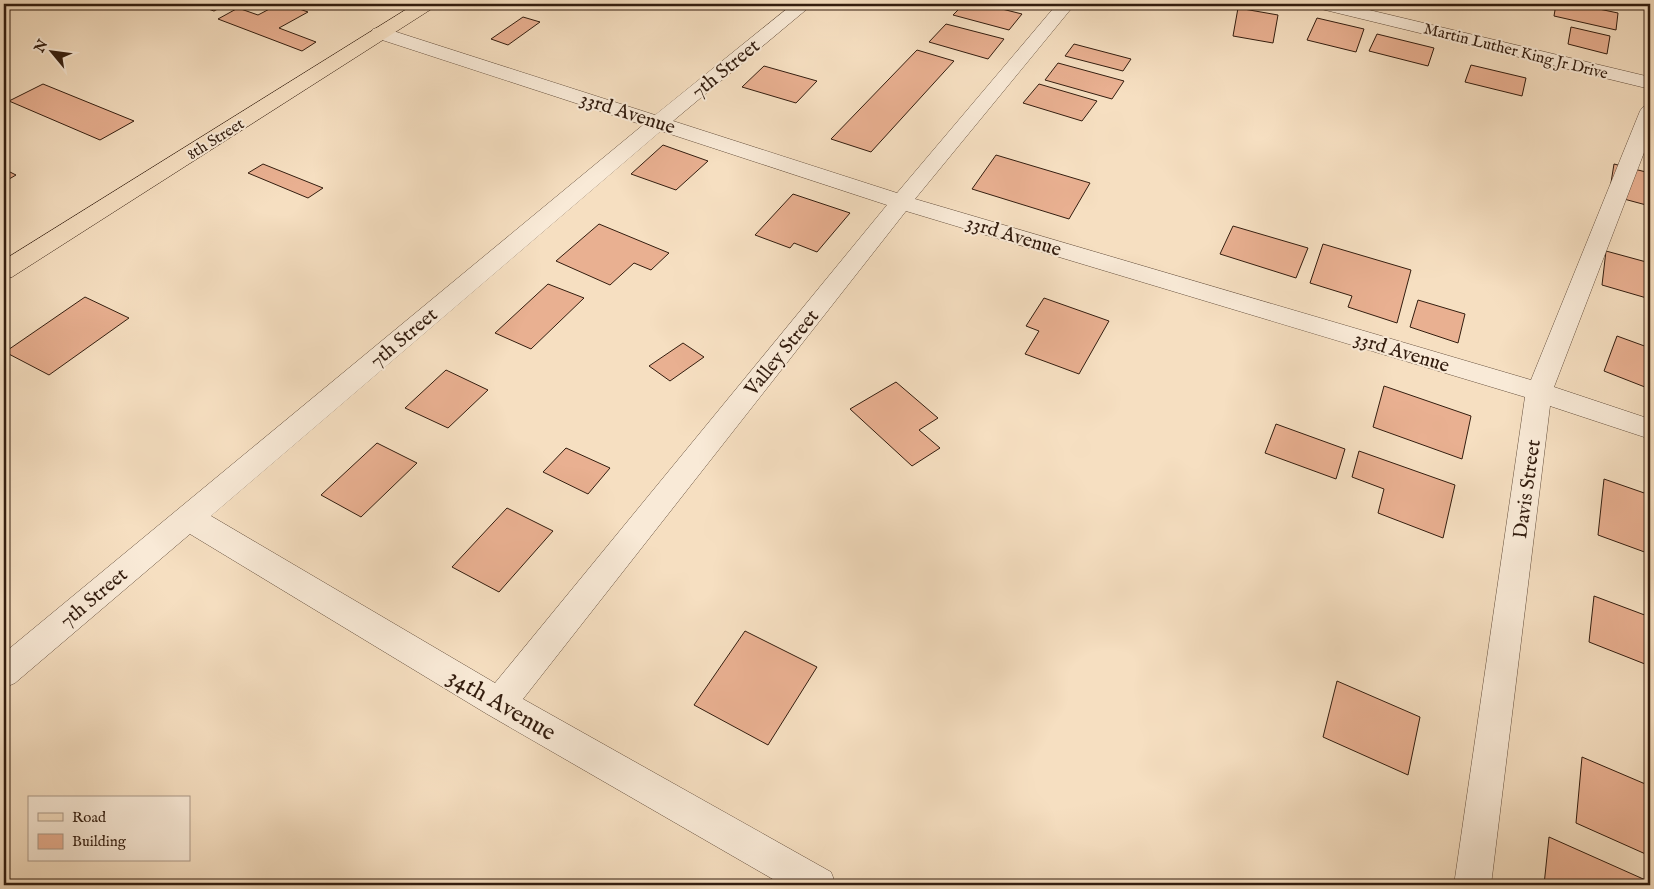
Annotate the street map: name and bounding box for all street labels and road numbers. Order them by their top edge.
street label: Martin Luther King Jr Drive [1421,19,1610,85]
street label: 7th Street [687,34,765,104]
street label: 33rd Avenue [577,86,678,141]
street label: 8th Street [184,114,249,165]
street label: 33rd Avenue [963,210,1064,263]
street label: 7th Street [365,302,443,374]
street label: Valley Street [739,304,825,402]
street label: 33rd Avenue [1351,326,1452,379]
street label: Davis Street [1508,438,1547,540]
street label: 7th Street [55,562,133,634]
street label: 34th Avenue [441,662,561,749]

